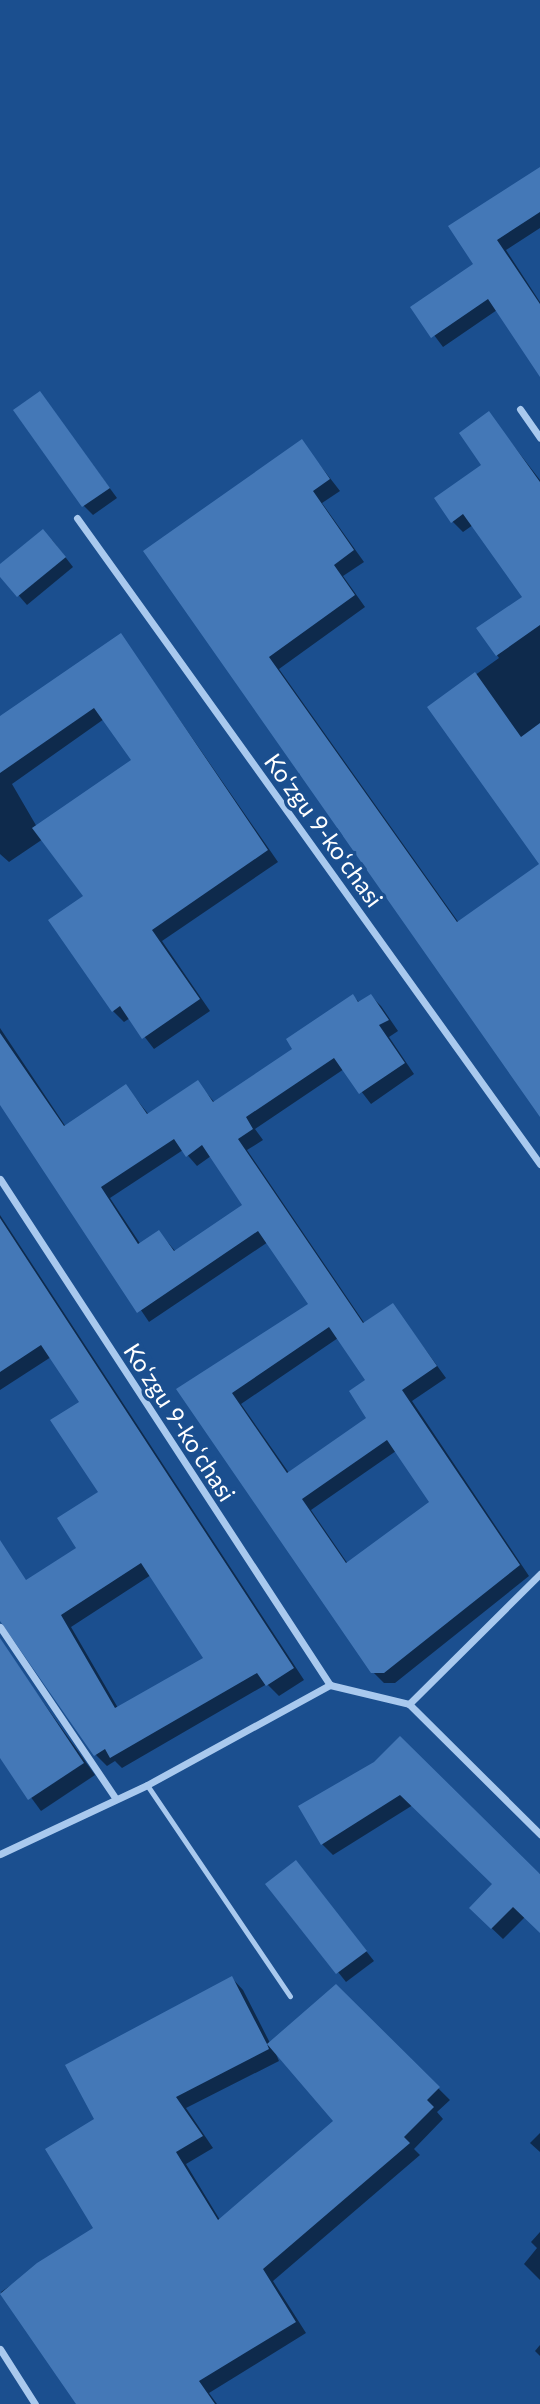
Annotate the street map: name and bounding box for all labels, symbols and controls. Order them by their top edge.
street label: Koʻzgu 9-koʻchasi [259,748,389,912]
street label: Koʻzgu 9-koʻchasi [118,1338,242,1506]

